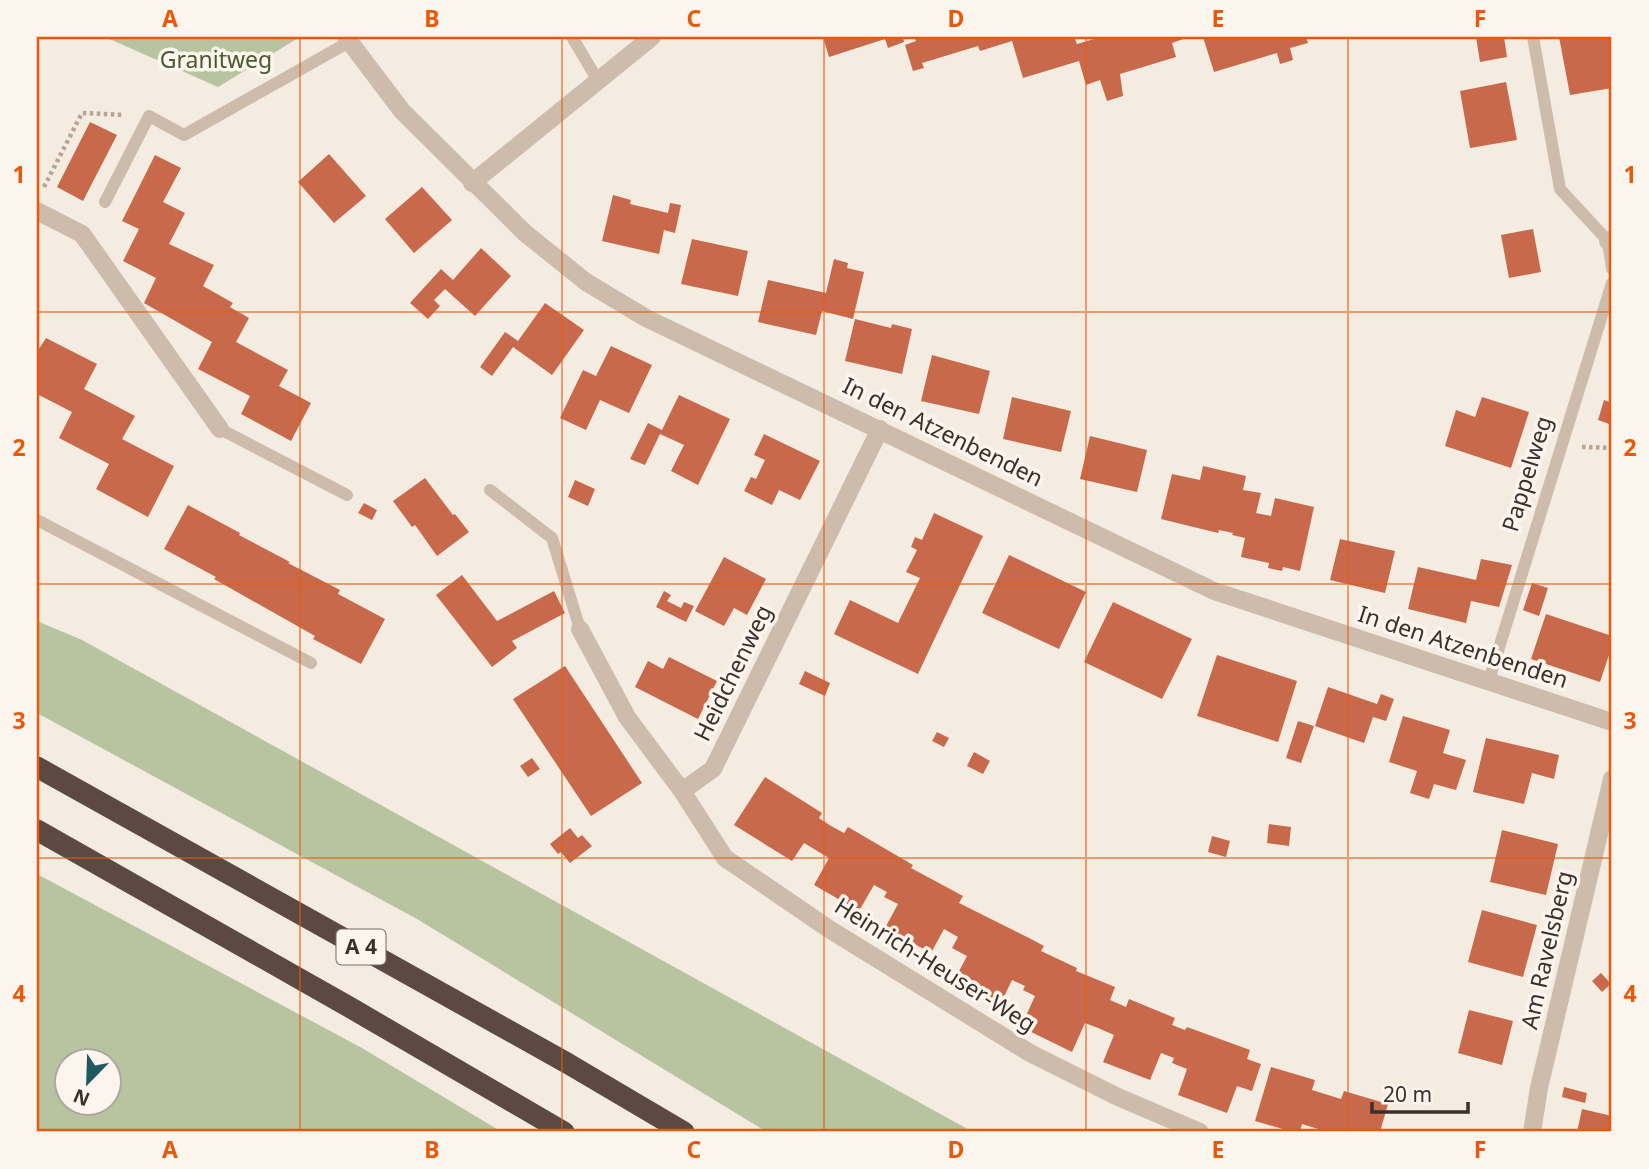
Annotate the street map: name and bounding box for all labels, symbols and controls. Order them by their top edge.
text: A [162,2,178,34]
text: B [424,2,440,34]
text: C [687,2,702,34]
text: D [948,2,964,34]
text: E [1212,2,1224,34]
text: F [1474,2,1486,34]
park label: Granitweg [160,43,272,75]
text: 1 [12,158,26,190]
text: 1 [1623,158,1637,190]
street label: In den Atzenbenden [838,369,1049,493]
street label: Pappelweg [1493,412,1559,535]
text: 2 [12,431,26,463]
text: 2 [1623,431,1637,463]
street label: In den Atzenbenden [1354,597,1572,695]
street label: Heidchenweg [685,599,779,746]
text: 3 [12,704,26,736]
text: 3 [1623,704,1637,736]
street label: Am Ravelsberg [1512,867,1580,1032]
street label: Heinrich-Heuser-Weg [829,889,1042,1039]
road number: A 4 [336,930,386,964]
text: 4 [12,977,26,1009]
text: 4 [1623,977,1637,1009]
north arrow [52,1046,122,1116]
scale bar [1372,1071,1469,1115]
text: 20 m [1383,1080,1432,1108]
text: N [69,1083,94,1113]
text: A [162,1133,178,1165]
text: B [424,1133,440,1165]
text: C [687,1133,702,1165]
text: D [948,1133,964,1165]
text: E [1212,1133,1224,1165]
text: F [1474,1133,1486,1165]

